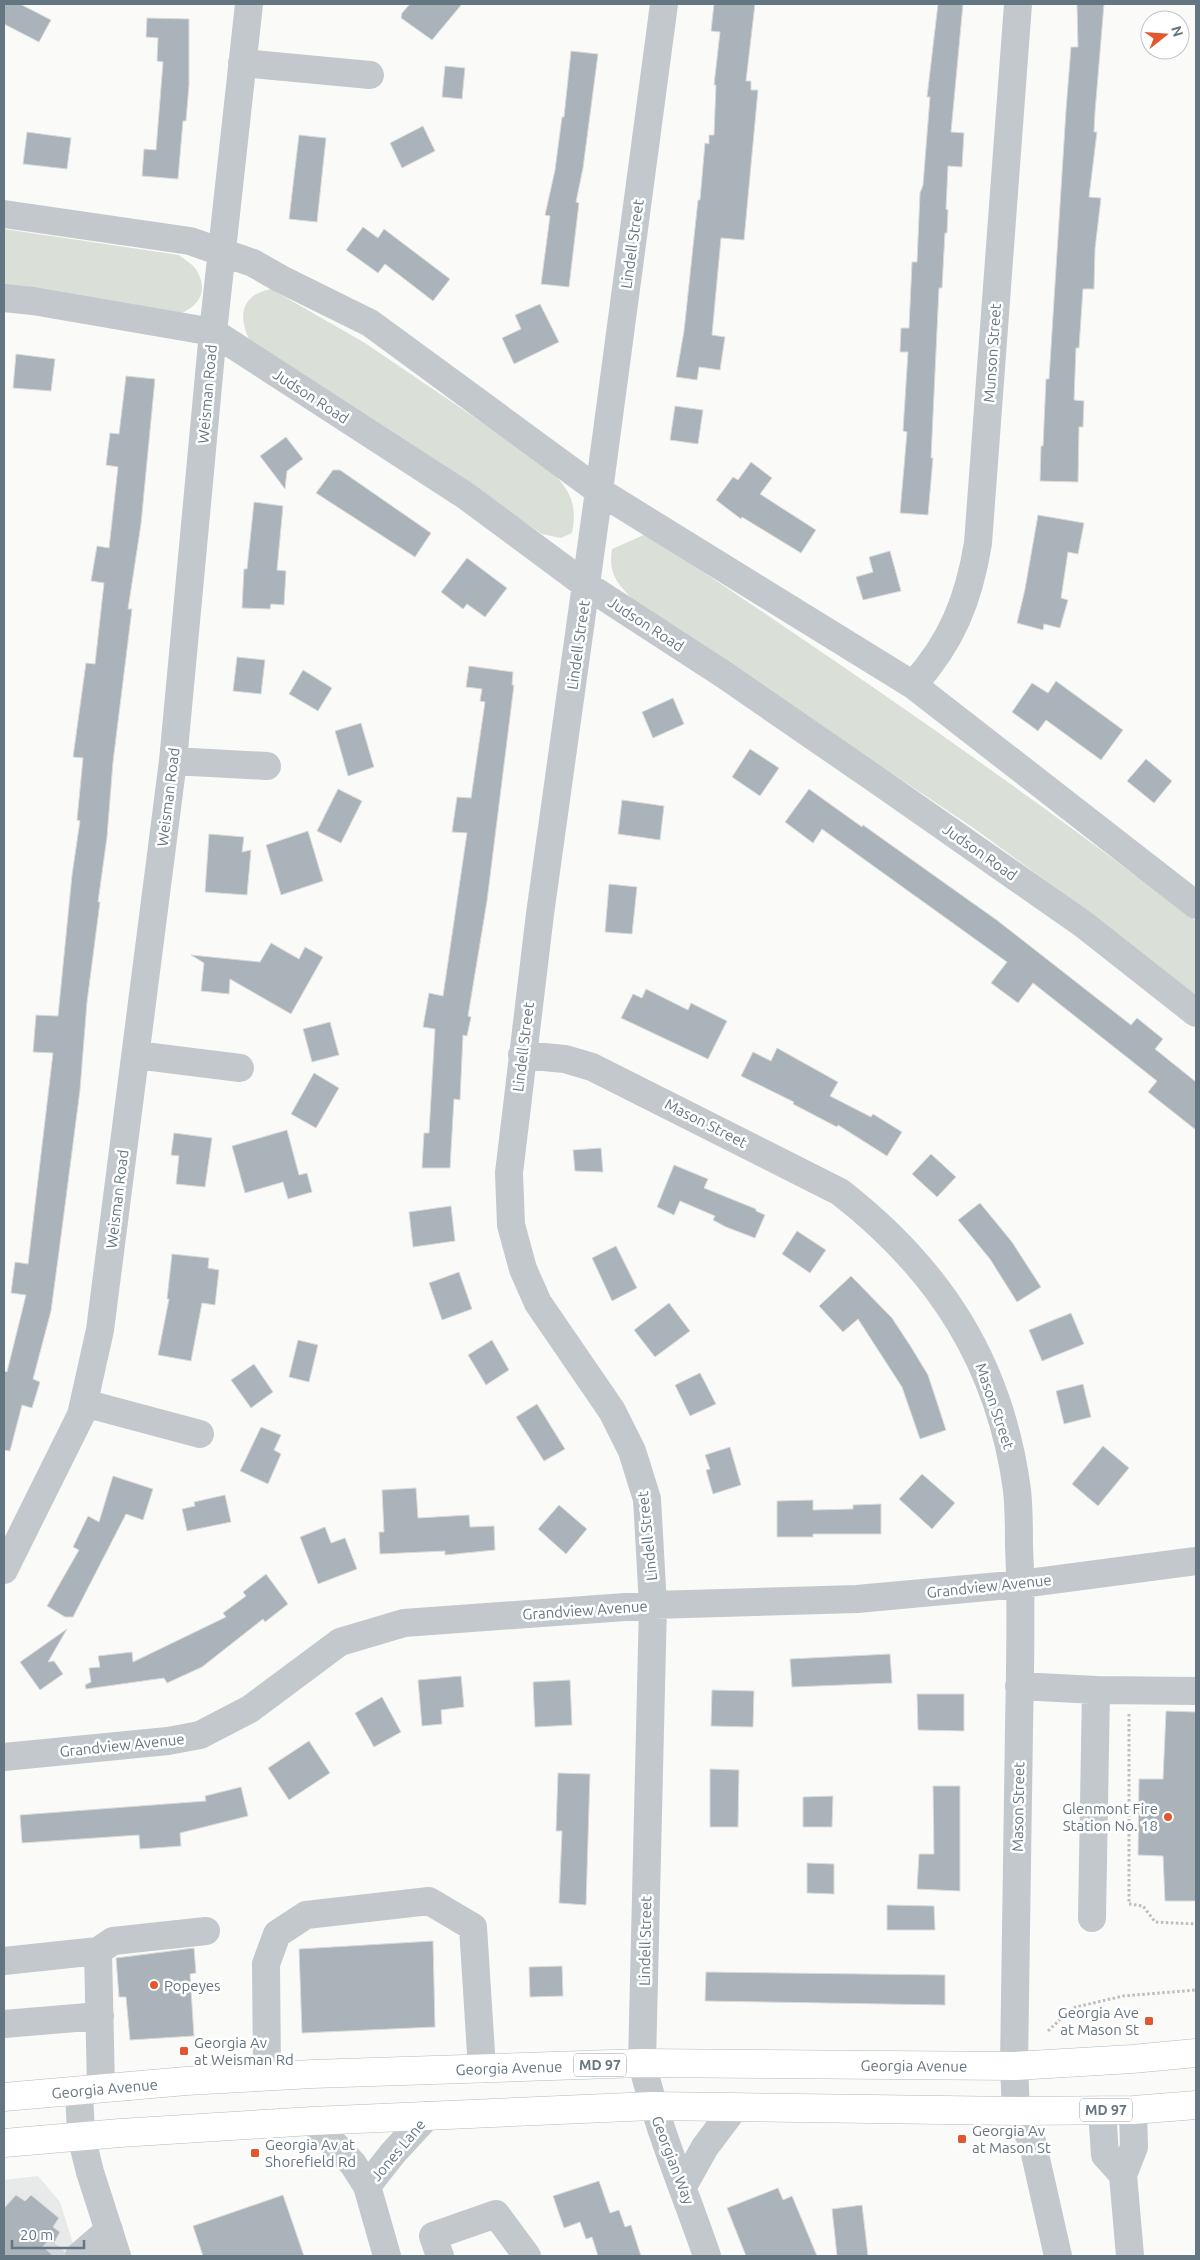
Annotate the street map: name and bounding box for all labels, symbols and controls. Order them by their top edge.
north arrow [1140,10,1190,60]
text: N [1168,24,1187,39]
street label: Lindell Street [617,198,647,290]
street label: Munson Street [980,303,1004,403]
street label: Weisman Road [194,344,220,444]
street label: Judson Road [270,365,352,427]
street label: Judson Road [605,593,687,655]
street label: Lindell Street [563,599,593,691]
street label: Weisman Road [154,747,182,847]
street label: Judson Road [940,820,1020,884]
street label: Lindell Street [509,1001,537,1093]
street label: Mason Street [662,1095,750,1151]
street label: Weisman Road [103,1149,131,1249]
street label: Mason Street [972,1361,1018,1451]
street label: Lindell Street [634,1490,660,1582]
street label: Grandview Avenue [926,1571,1052,1601]
street label: Grandview Avenue [522,1597,648,1623]
street label: Grandview Avenue [59,1730,185,1760]
street label: Mason Street [1009,1762,1027,1852]
place label: Glenmont Fire Station No. 18 [1062,1800,1158,1834]
marker: Glenmont Fire Station No. 18 [1162,1811,1174,1823]
street label: Lindell Street [636,1896,654,1986]
place label: Popeyes [164,1977,221,1994]
marker: Popeyes [148,1979,160,1991]
place label: Georgia Ave at Mason St [1058,2004,1139,2038]
marker: Georgia Ave at Mason St [1143,2015,1155,2027]
place label: Georgia Av at Weisman Rd [194,2034,294,2068]
marker: Georgia Av at Weisman Rd [178,2045,190,2057]
road number: MD 97 [574,2054,626,2076]
street label: Georgia Avenue [860,2056,967,2074]
street label: Georgia Avenue [455,2057,563,2078]
street label: Georgia Avenue [51,2075,159,2101]
road number: MD 97 [1080,2098,1132,2122]
street label: Georgian Way [648,2113,698,2207]
street label: Jones Lane [367,2116,429,2184]
place label: Georgia Av at Mason St [972,2122,1051,2156]
marker: Georgia Av at Mason St [956,2133,968,2145]
place label: Georgia Av at Shorefield Rd [265,2136,356,2170]
marker: Georgia Av at Shorefield Rd [249,2147,261,2159]
scale bar [12,2218,85,2250]
text: 20 m [20,2226,53,2243]

